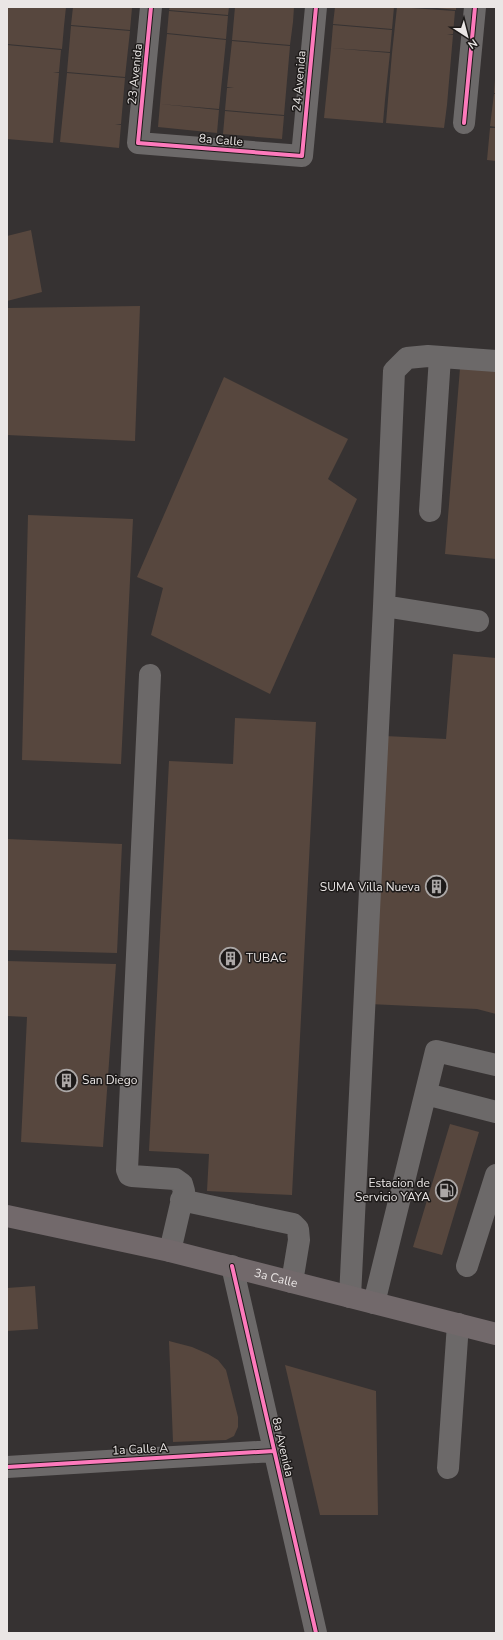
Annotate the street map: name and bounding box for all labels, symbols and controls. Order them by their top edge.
north arrow [447,16,487,56]
text: N [465,35,480,52]
street label: 23 Avenida [124,43,146,105]
street label: 24 Avenida [288,50,310,112]
street label: 8a Calle [198,130,244,150]
building icon: SUMA Villa Nueva [423,874,449,900]
place label: SUMA Villa Nueva [320,879,420,895]
building icon: TUBAC [218,945,244,971]
place label: TUBAC [246,950,287,966]
building icon: San Diego [53,1067,79,1093]
place label: San Diego [82,1072,138,1088]
place label: Estacion de Servicio YAYA [355,1175,430,1205]
fuel station icon: Estacion de Servicio YAYA [433,1177,459,1203]
street label: 3a Calle [252,1265,299,1291]
street label: 8a Avenida [268,1416,298,1478]
street label: 1a Calle A [112,1440,169,1458]

